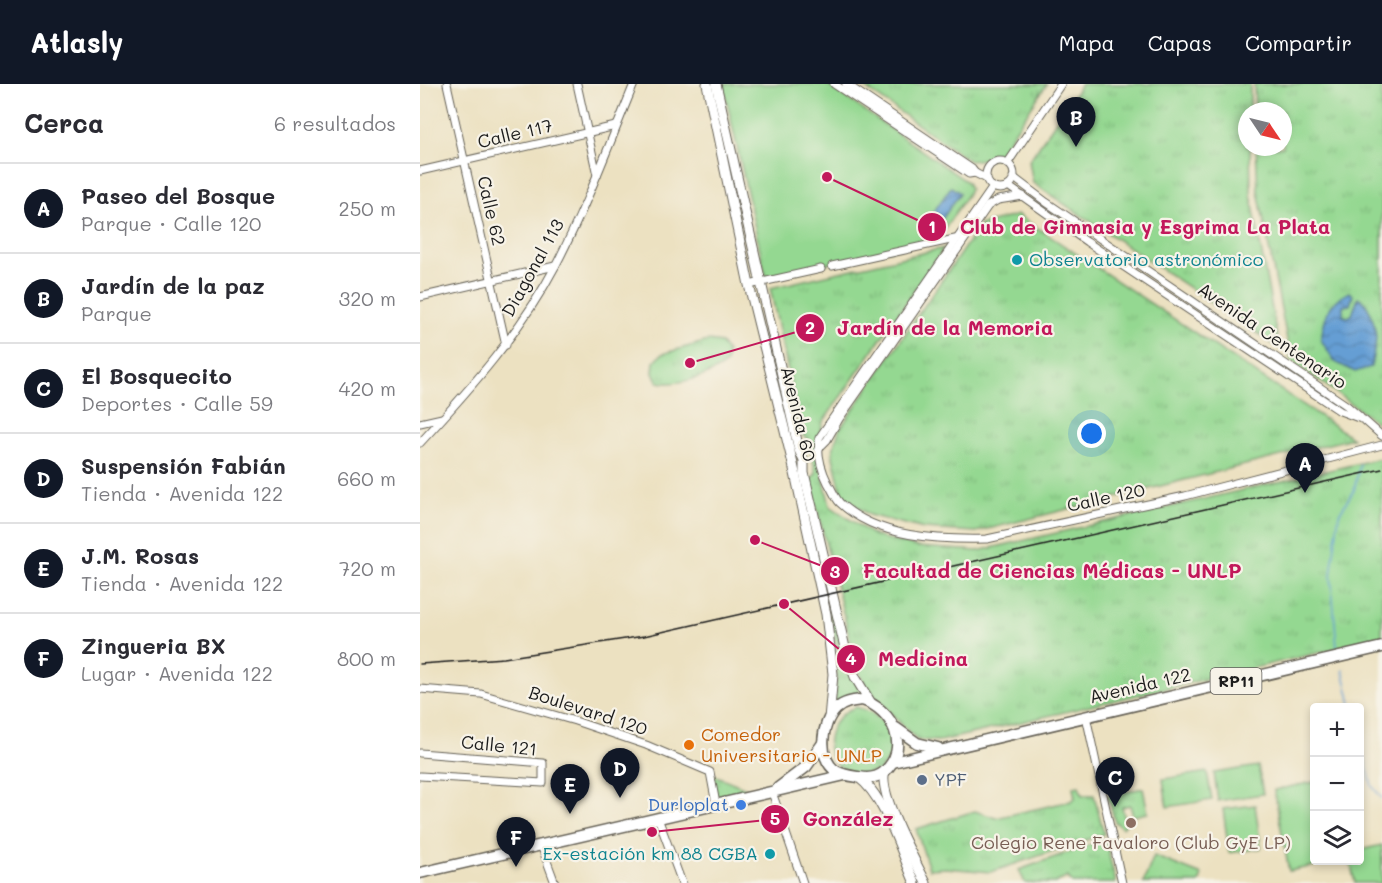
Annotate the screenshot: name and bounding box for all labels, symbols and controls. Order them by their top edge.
text: Atlasly [30,24,124,60]
text: Mapa [1059,29,1115,56]
text: Capas [1148,29,1212,56]
text: Compartir [1245,29,1352,56]
pin: B [1056,98,1096,147]
north arrow [1238,102,1292,156]
text: Cerca [24,106,104,140]
text: 6 resultados [274,110,396,136]
street label: Calle 117 [475,113,555,153]
street label: Calle 62 [472,174,512,248]
text: Paseo del Bosque [81,181,275,210]
text: A [37,195,50,221]
text: 250 m [339,195,396,221]
callout: Club de Gimnasia y Esgrima La Plata [917,208,1342,246]
text: Parque · Calle 120 [81,210,261,236]
text: Club de Gimnasia y Esgrima La Plata [960,213,1330,239]
street label: Diagonal 113 [495,214,569,321]
text: 1 [928,214,936,238]
place label: Observatorio astronómico [1029,247,1264,271]
marker: Observatorio astronómico [1010,253,1024,267]
text: Jardín de la paz [81,271,265,300]
street label: Avenida Centenario [1193,276,1352,394]
text: B [37,285,50,311]
text: 320 m [338,285,396,311]
text: Parque [81,300,152,326]
callout: Jardín de la Memoria [795,309,1065,347]
text: Jardín de la Memoria [837,314,1053,340]
text: 2 [805,315,815,339]
text: El Bosquecito [81,361,232,390]
street label: Avenida 60 [776,364,822,464]
text: C [36,375,51,401]
text: 420 m [338,375,396,401]
text: Deportes · Calle 59 [81,390,273,416]
your location [1077,419,1106,448]
pin: A [1286,444,1324,493]
text: Suspensión Fabián [81,451,286,480]
text: D [36,465,51,491]
text: 660 m [337,465,396,491]
street label: Calle 120 [1065,477,1147,517]
text: Tienda · Avenida 122 [81,480,283,506]
text: J.M. Rosas [81,541,199,570]
callout: Facultad de Ciencias Médicas - UNLP [820,552,1253,590]
text: E [37,555,50,581]
text: 720 m [339,555,396,581]
text: Facultad de Ciencias Médicas - UNLP [862,557,1242,583]
text: 3 [830,559,841,583]
text: Tienda · Avenida 122 [81,570,283,596]
text: Zingueria BX [81,631,226,660]
callout: Medicina [836,640,980,678]
text: F [37,645,50,671]
text: 800 m [337,645,396,671]
text: Medicina [878,645,968,671]
text: 4 [845,646,857,670]
text: Lugar · Avenida 122 [81,660,273,686]
street label: Avenida 122 [1087,662,1193,708]
road number: RP11 [1210,668,1262,694]
street label: Boulevard 120 [526,680,651,741]
map controls [1310,703,1364,865]
button: + [1310,703,1364,757]
place label: Comedor Universitario - UNLP [701,722,882,767]
street label: Calle 121 [460,729,538,761]
marker: Comedor Universitario - UNLP [682,738,696,752]
pin: D [600,748,640,798]
button: − [1310,757,1364,811]
pin: C [1096,758,1134,807]
pin: E [550,764,590,814]
place label: YPF [934,767,967,791]
marker: YPF [915,773,929,787]
place label: Durloplat [648,792,729,816]
marker: Durloplat [734,798,748,812]
callout: González [760,800,906,838]
text: González [802,805,894,831]
text: 5 [770,806,780,830]
button: layers [1310,811,1364,865]
marker: Colegio Rene Favaloro (Club GyE LP) [1124,816,1138,830]
pin: F [496,818,536,867]
place label: Colegio Rene Favaloro (Club GyE LP) [971,830,1291,854]
place label: Ex-estación km 88 CGBA [542,841,758,865]
marker: Ex-estación km 88 CGBA [763,847,777,861]

